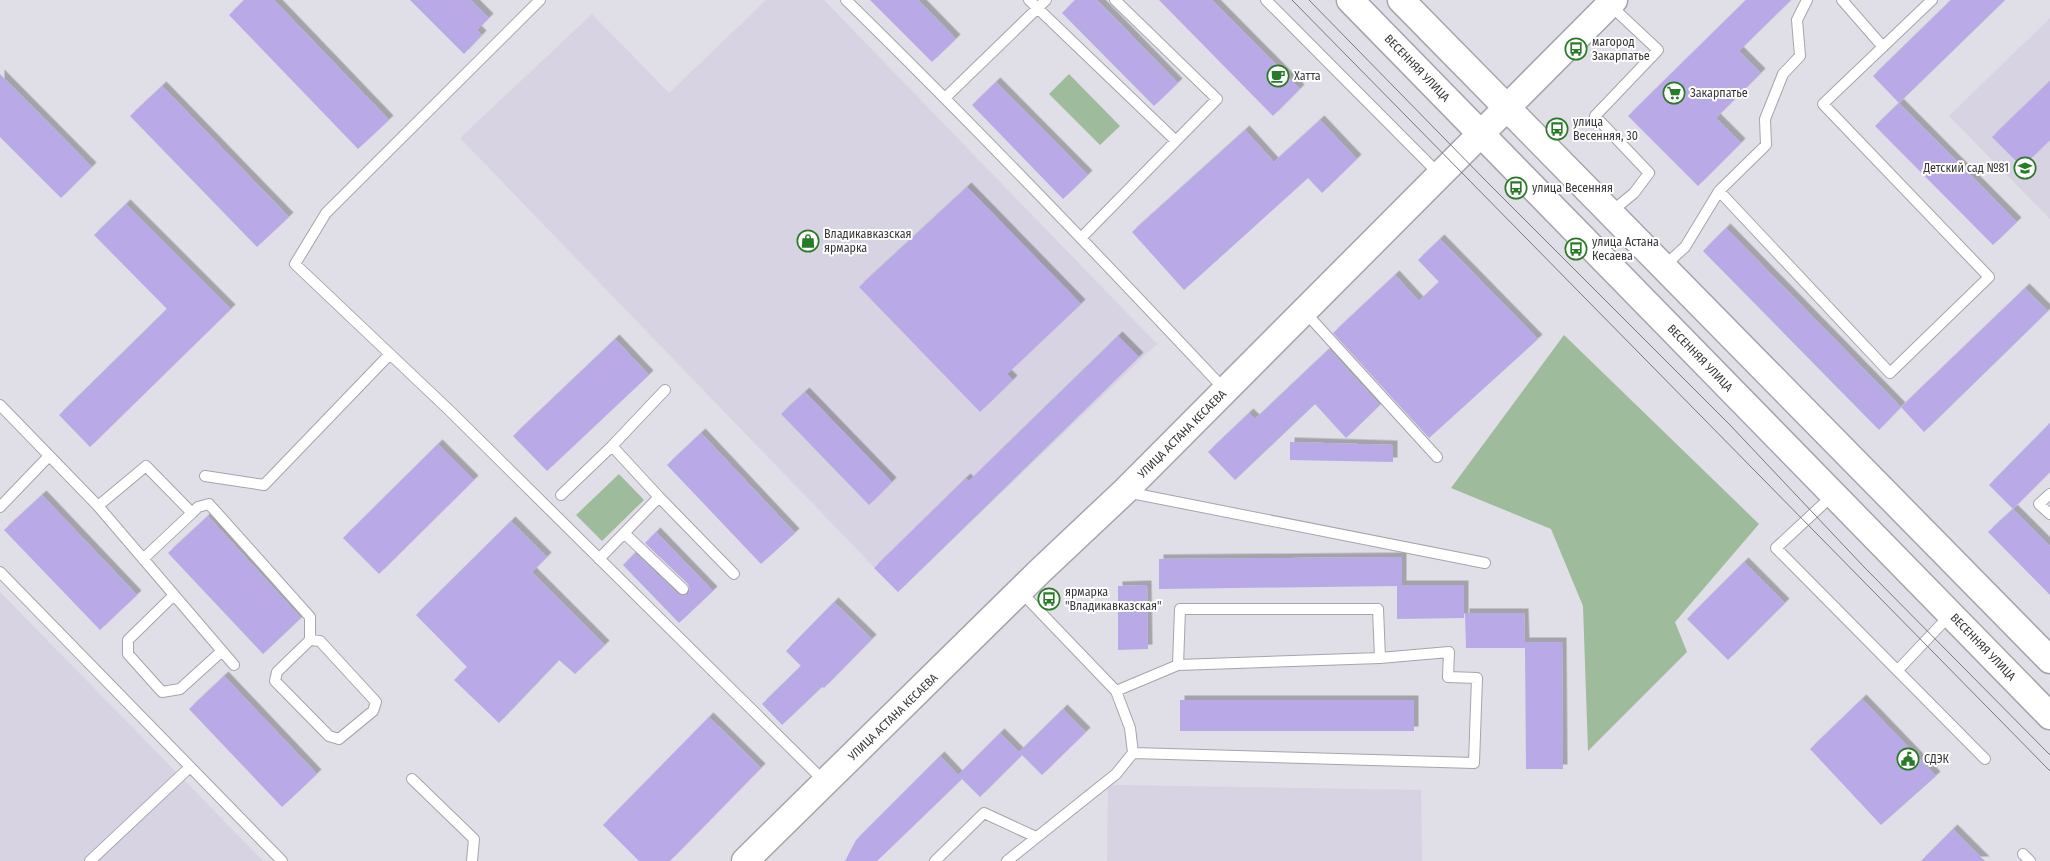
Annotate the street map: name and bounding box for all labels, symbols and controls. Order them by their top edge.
street label: ВЕСЕННЯЯ УЛИЦА [1381,32,1453,105]
place label: магород Закарпатье [1592,35,1650,63]
bus stop icon: магород Закарпатье [1564,37,1588,61]
cafe icon: Хатта [1266,64,1290,88]
place label: Хатта [1294,69,1321,83]
supermarket icon: Закарпатье [1662,81,1686,105]
place label: Закарпатье [1690,86,1748,100]
place label: улица Весенняя, 30 [1573,115,1638,143]
bus stop icon: улица Весенняя, 30 [1545,117,1569,141]
school or university icon: Детский сад №81 [2013,156,2037,180]
place label: Детский сад №81 [1922,161,2009,175]
bus stop icon: улица Весенняя [1504,176,1528,200]
place label: улица Весенняя [1532,181,1613,195]
place label: Владикавказская ярмарка [824,227,912,255]
shop icon: Владикавказская ярмарка [796,229,820,253]
place label: улица Астана Кесаева [1592,235,1659,263]
bus stop icon: улица Астана Кесаева [1564,237,1588,261]
street label: ВЕСЕННЯЯ УЛИЦА [1664,322,1736,395]
street label: УЛИЦА АСТАНА КЕСАЕВА [1134,387,1229,482]
place label: ярмарка "Владикавказская" [1065,585,1162,613]
bus stop icon: ярмарка "Владикавказская" [1037,587,1061,611]
street label: ВЕСЕННЯЯ УЛИЦА [1947,611,2019,684]
street label: УЛИЦА АСТАНА КЕСАЕВА [845,670,941,764]
public building icon: СДЭК [1896,747,1920,771]
place label: СДЭК [1924,752,1950,766]

